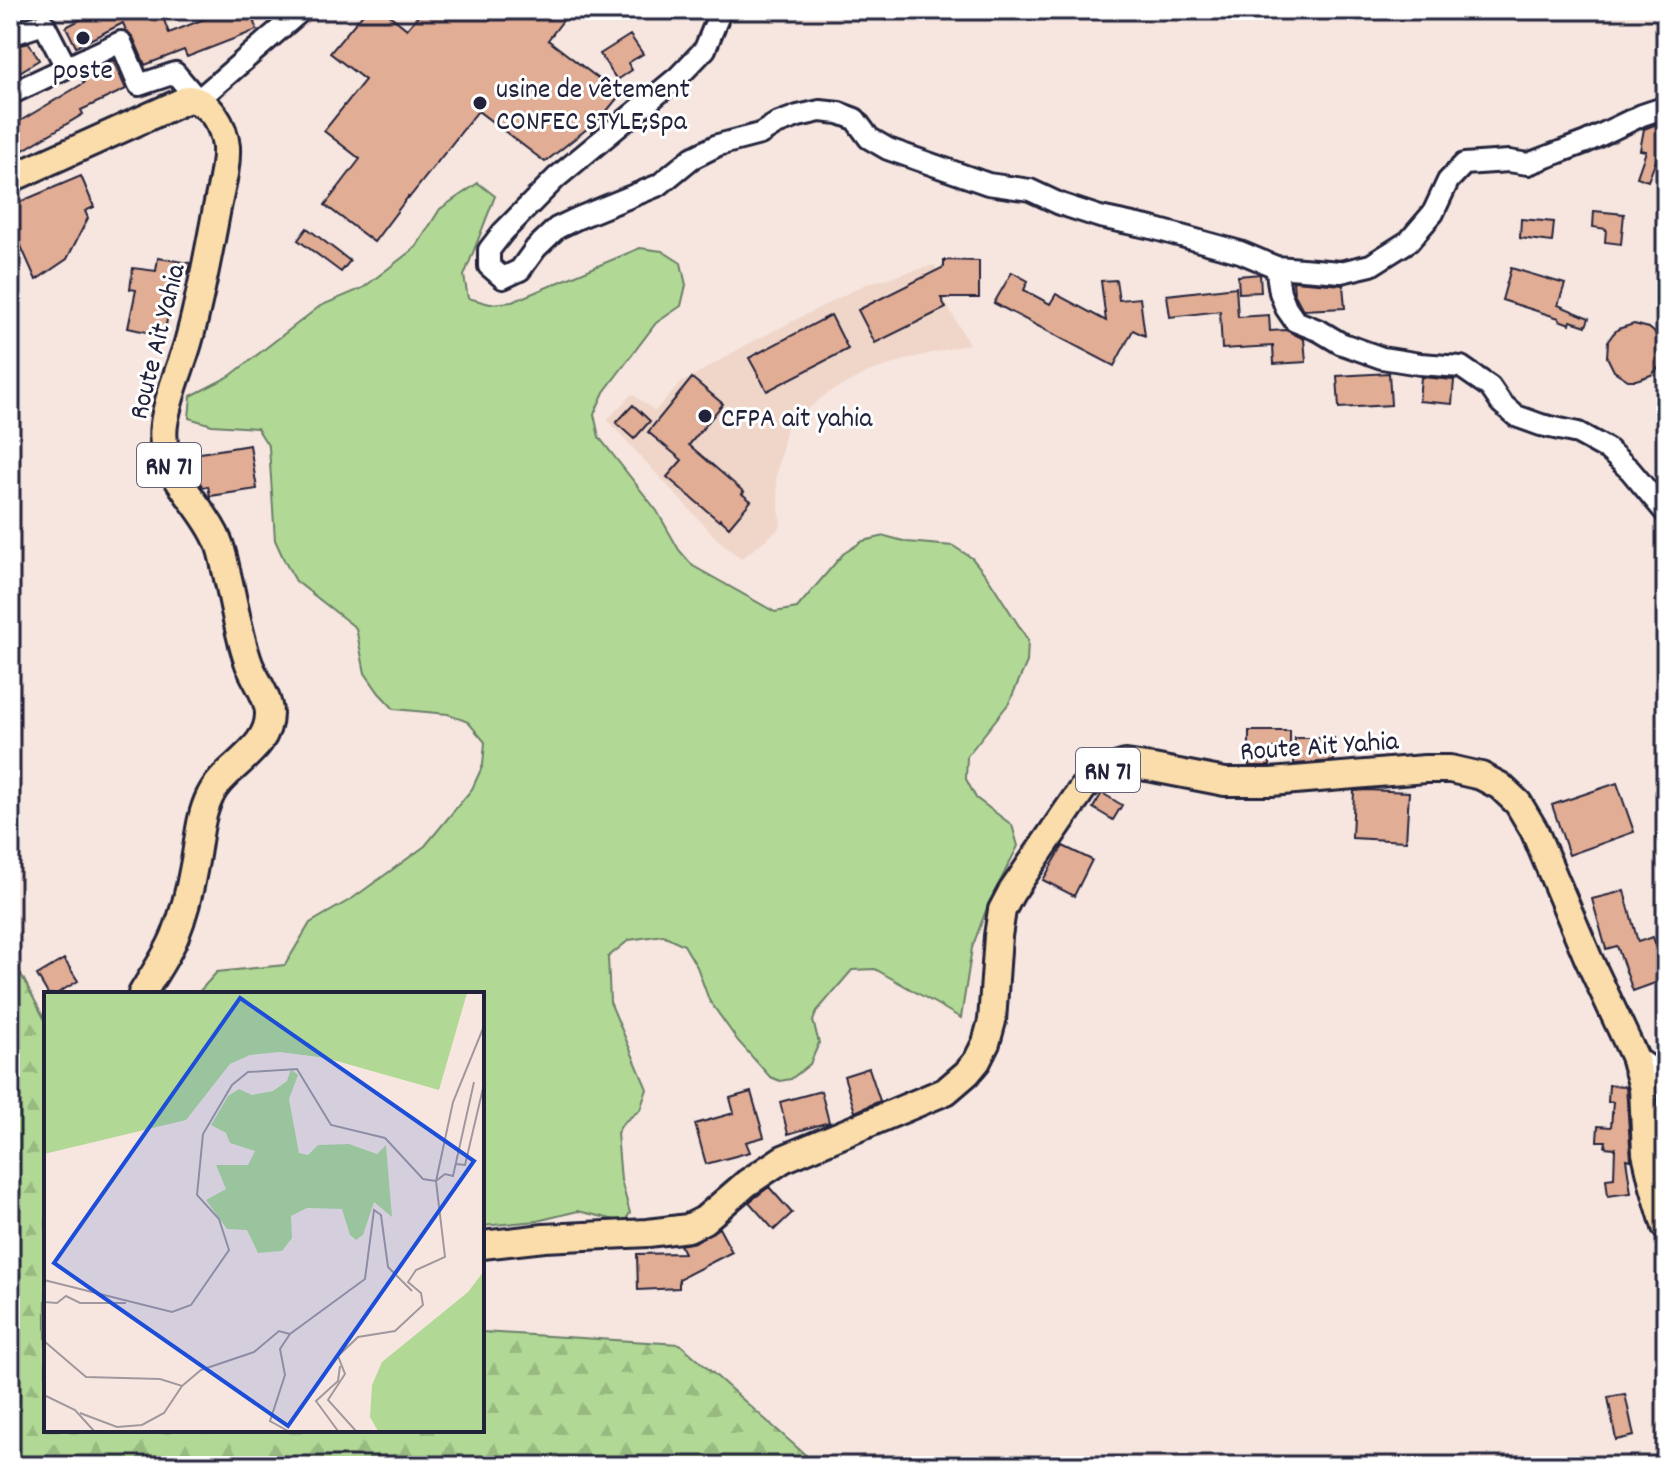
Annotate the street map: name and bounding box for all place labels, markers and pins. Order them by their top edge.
marker: poste [74,29,92,47]
place label: poste [53,53,113,93]
place label: usine de vêtement CONFEC STYLE,Spa [496,72,690,144]
marker: usine de vêtement CONFEC STYLE,Spa [471,94,489,112]
place label: CFPA ait yahia [721,401,873,441]
marker: CFPA ait yahia [696,407,714,425]

